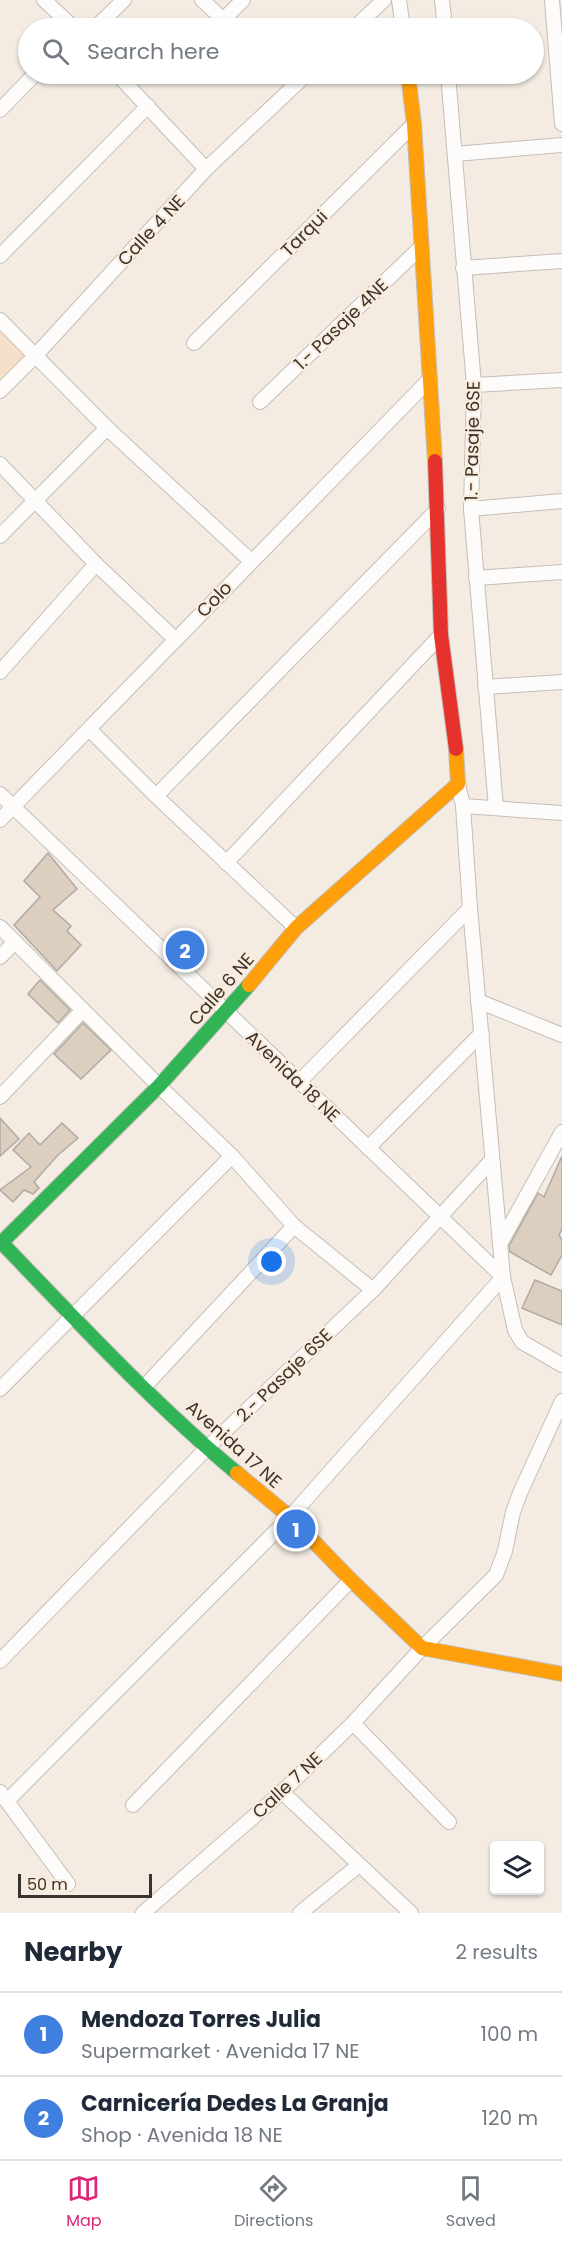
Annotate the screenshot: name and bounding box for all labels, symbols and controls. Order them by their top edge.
search box [18,18,544,84]
icon: search [39,35,72,68]
text: Search here [87,36,220,67]
street label: Calle 4 NE [112,189,190,271]
street label: Tarqui [275,204,333,262]
street label: 1.- Pasaje 4NE [288,273,394,375]
street label: 1.- Pasaje 6SE [458,381,486,501]
street label: Colo [191,575,237,623]
pin: 2 [166,928,204,972]
street label: Calle 6 NE [182,947,260,1031]
street label: Avenida 18 NE [240,1025,346,1127]
your location [257,1247,286,1276]
street label: 2.- Pasaje 6SE [230,1323,338,1427]
street label: Avenida 17 NE [181,1394,287,1494]
pin: 1 [276,1506,316,1552]
street label: Calle 7 NE [247,1746,327,1824]
map controls [490,1841,544,1895]
button: layers [490,1841,544,1895]
scale bar [18,1871,152,1898]
text: 50 m [27,1873,68,1896]
text: Nearby [24,1934,122,1970]
text: 2 results [455,1938,538,1966]
text: Mendoza Torres Julia [81,2004,321,2035]
text: 1 [40,2020,47,2048]
text: 100 m [481,2020,538,2048]
text: Supermarket · Avenida 17 NE [81,2037,360,2065]
text: Carnicería Dedes La Granja [81,2088,389,2119]
text: 2 [38,2104,49,2132]
text: 120 m [482,2104,538,2132]
text: Shop · Avenida 18 NE [81,2121,283,2149]
tab: Map [66,2172,102,2233]
tab: Directions [234,2172,313,2233]
tab: Saved [446,2172,496,2233]

